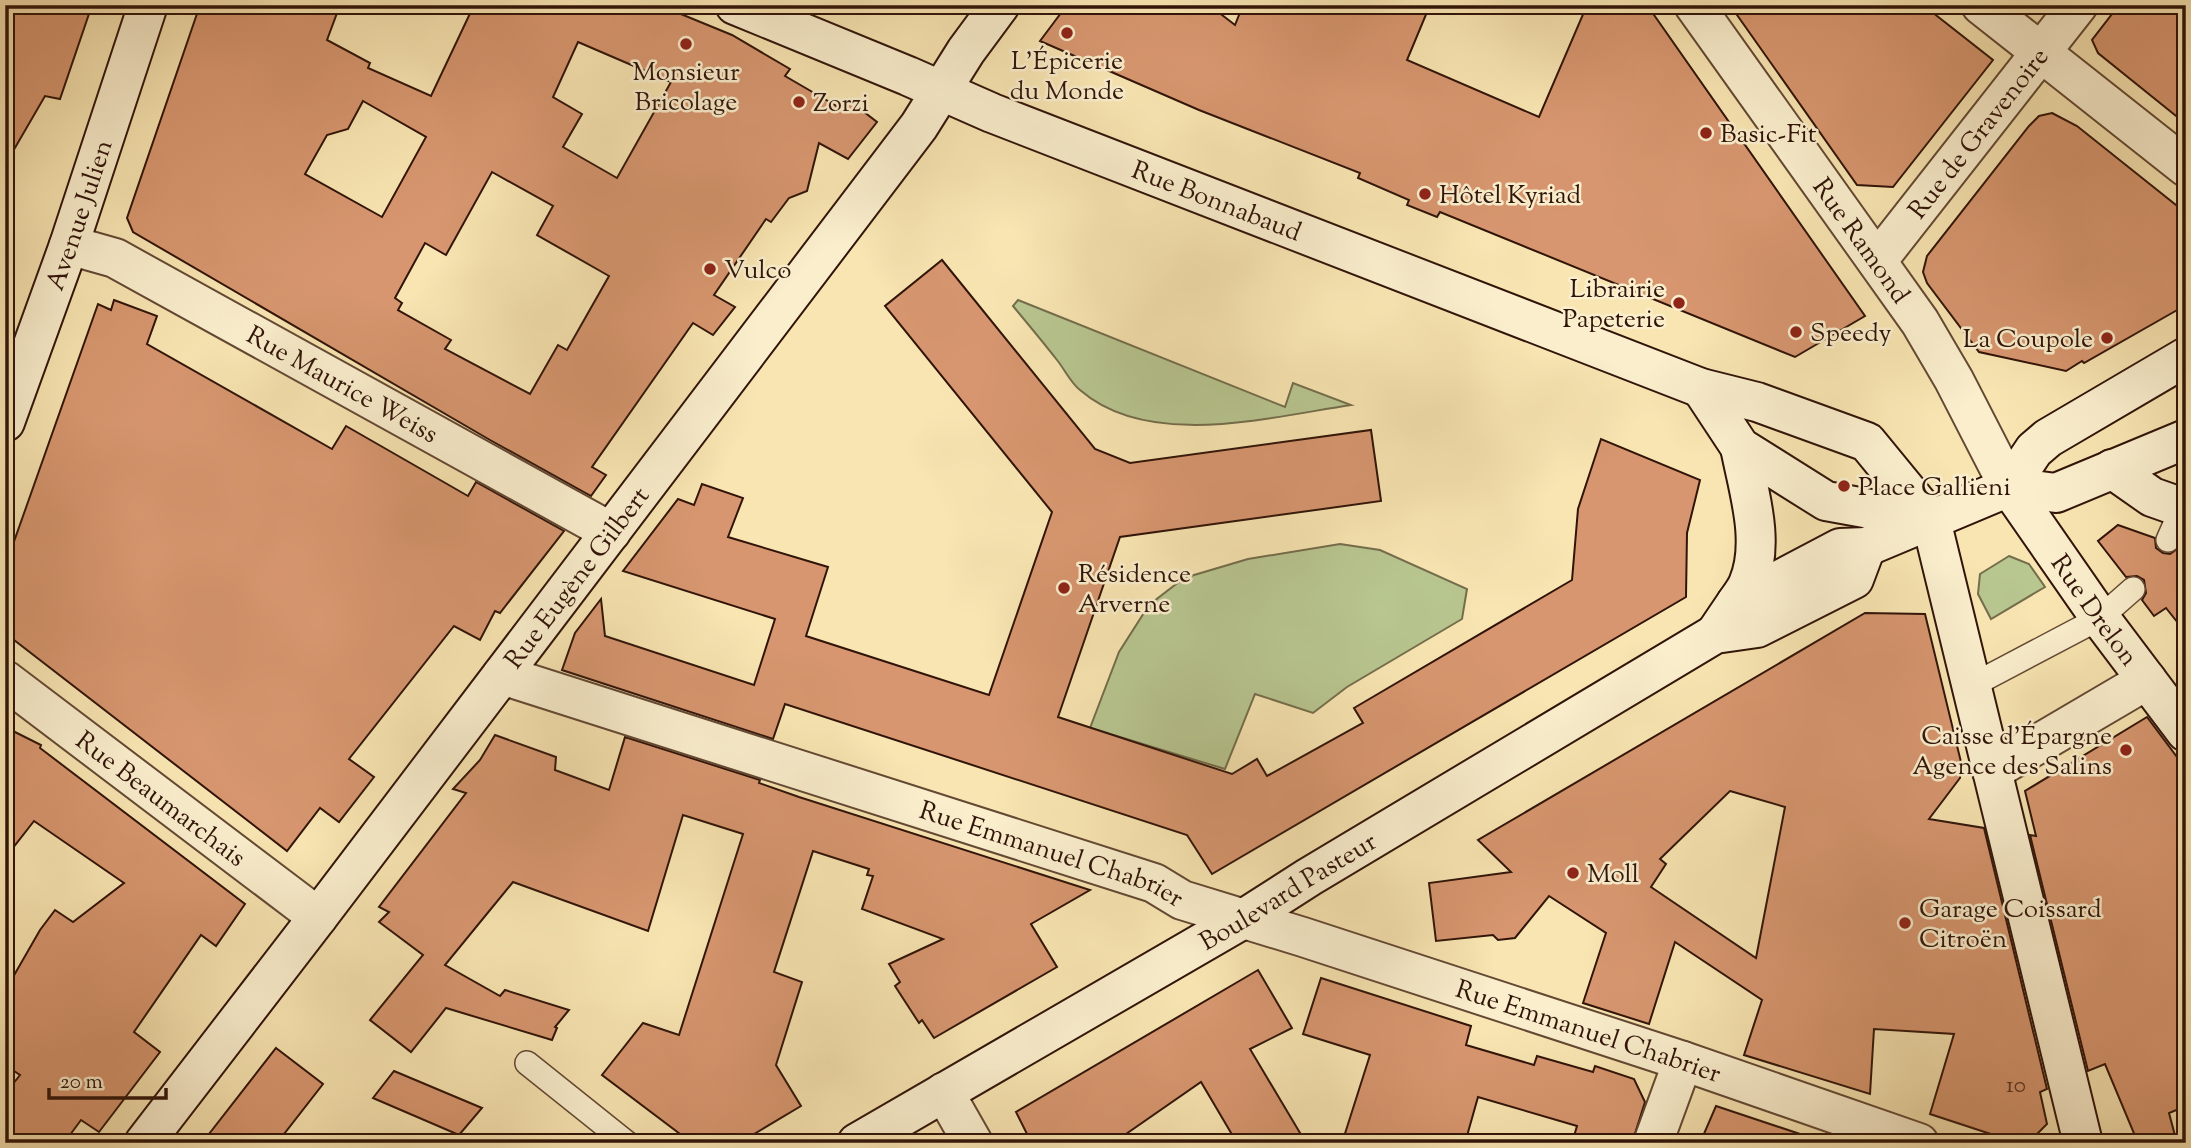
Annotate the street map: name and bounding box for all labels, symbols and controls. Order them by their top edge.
marker: L'Épicerie du Monde [1059,25,1075,41]
marker: Monsieur Bricolage [678,36,694,52]
street label: Rue de Gravenoire [1901,41,2059,228]
place label: L'Épicerie du Monde [1010,44,1124,111]
place label: Monsieur Bricolage [632,55,740,122]
place label: Zorzi [813,86,869,123]
marker: Zorzi [791,94,807,110]
place label: Basic-Fit [1720,117,1817,154]
marker: Basic-Fit [1698,125,1714,141]
street label: Avenue Julien [38,135,123,296]
street label: Rue Bonnabaud [1126,153,1307,252]
street label: Rue Ramond [1802,171,1918,312]
place label: Hôtel Kyriad [1439,178,1581,215]
marker: Hôtel Kyriad [1417,186,1433,202]
place label: Vulco [724,253,791,290]
marker: Vulco [702,261,718,277]
place label: Librairie Papeterie [1562,272,1665,339]
marker: Librairie Papeterie [1671,295,1687,311]
place label: Speedy [1810,316,1892,353]
street label: Rue Maurice Weiss [239,318,444,454]
place label: La Coupole [1963,322,2093,359]
marker: Speedy [1788,324,1804,340]
marker: La Coupole [2099,330,2115,346]
place label: Place Gallieni [1858,470,2011,507]
marker: Place Gallieni [1836,478,1852,494]
street label: Rue Eugène Gilbert [497,480,659,677]
street label: Rue Drelon [2040,548,2146,675]
place label: Résidence Arverne [1078,557,1191,624]
marker: Résidence Arverne [1056,580,1072,596]
place label: Caisse d'Épargne Agence des Salins [1912,719,2112,786]
street label: Rue Beaumarchais [67,724,253,877]
marker: Caisse d'Épargne Agence des Salins [2118,742,2134,758]
street label: Rue Emmanuel Chabrier [914,793,1190,918]
street label: Boulevard Pasteur [1193,824,1385,961]
place label: Moll [1587,857,1639,894]
marker: Moll [1565,865,1581,881]
place label: Garage Coissard Citroën [1919,892,2102,959]
marker: Garage Coissard Citroën [1897,915,1913,931]
street label: Rue Emmanuel Chabrier [1450,972,1726,1094]
scale bar [49,1057,166,1101]
text: 20 m [60,1068,103,1098]
house number: 10 [2006,1070,2026,1103]

